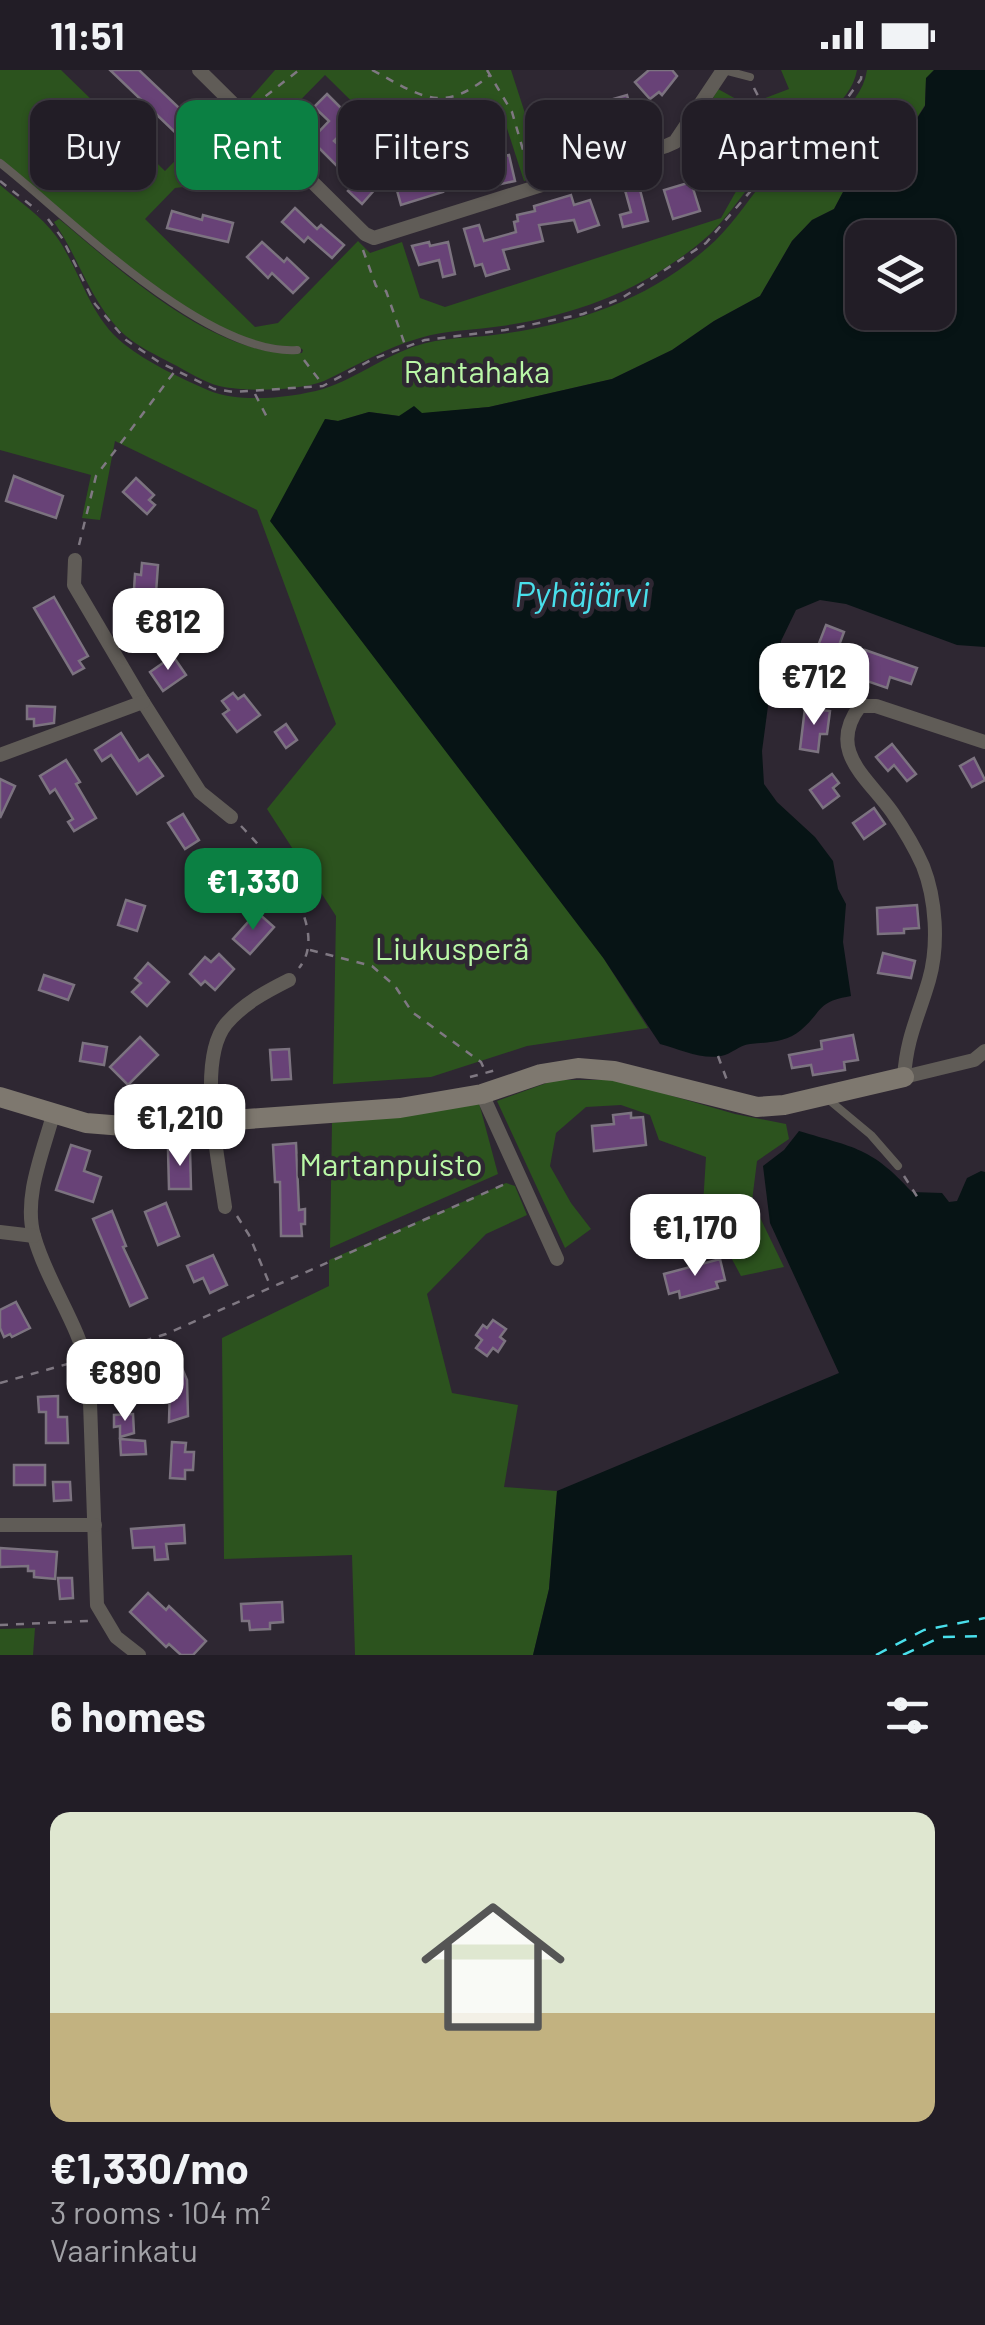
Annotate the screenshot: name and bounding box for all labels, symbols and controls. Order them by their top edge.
text: 11:51 [50,12,125,58]
chip: Buy [30,100,156,190]
chip: Rent [176,100,318,190]
chip: Filters [338,100,505,190]
chip: New [525,100,662,190]
chip: Apartment [682,100,916,190]
map controls [845,220,955,330]
button: layers [845,220,955,330]
park label: Rantahaka [404,351,550,389]
water label: Pyhäjärvi [514,572,650,614]
pin: €812 [109,588,227,673]
text: €812 [135,601,201,639]
pin: €712 [755,643,873,728]
text: €712 [781,656,847,694]
pin: €1,330 [172,848,334,933]
text: €1,330 [207,861,299,899]
park label: Liukusperä [375,928,529,966]
pin: €1,210 [99,1084,261,1169]
text: €1,210 [136,1097,224,1135]
park label: Martanpuisto [299,1144,483,1182]
pin: €1,170 [614,1194,776,1279]
text: €1,170 [652,1207,738,1245]
pin: €890 [66,1339,184,1424]
text: €890 [89,1352,161,1390]
icon: filters [880,1688,935,1743]
text: 6 homes [50,1690,206,1740]
icon: home [403,1877,583,2057]
text: €1,330/mo [50,2142,249,2192]
text: 3 rooms · 104 m² [50,2192,271,2230]
text: Vaarinkatu [50,2230,198,2268]

